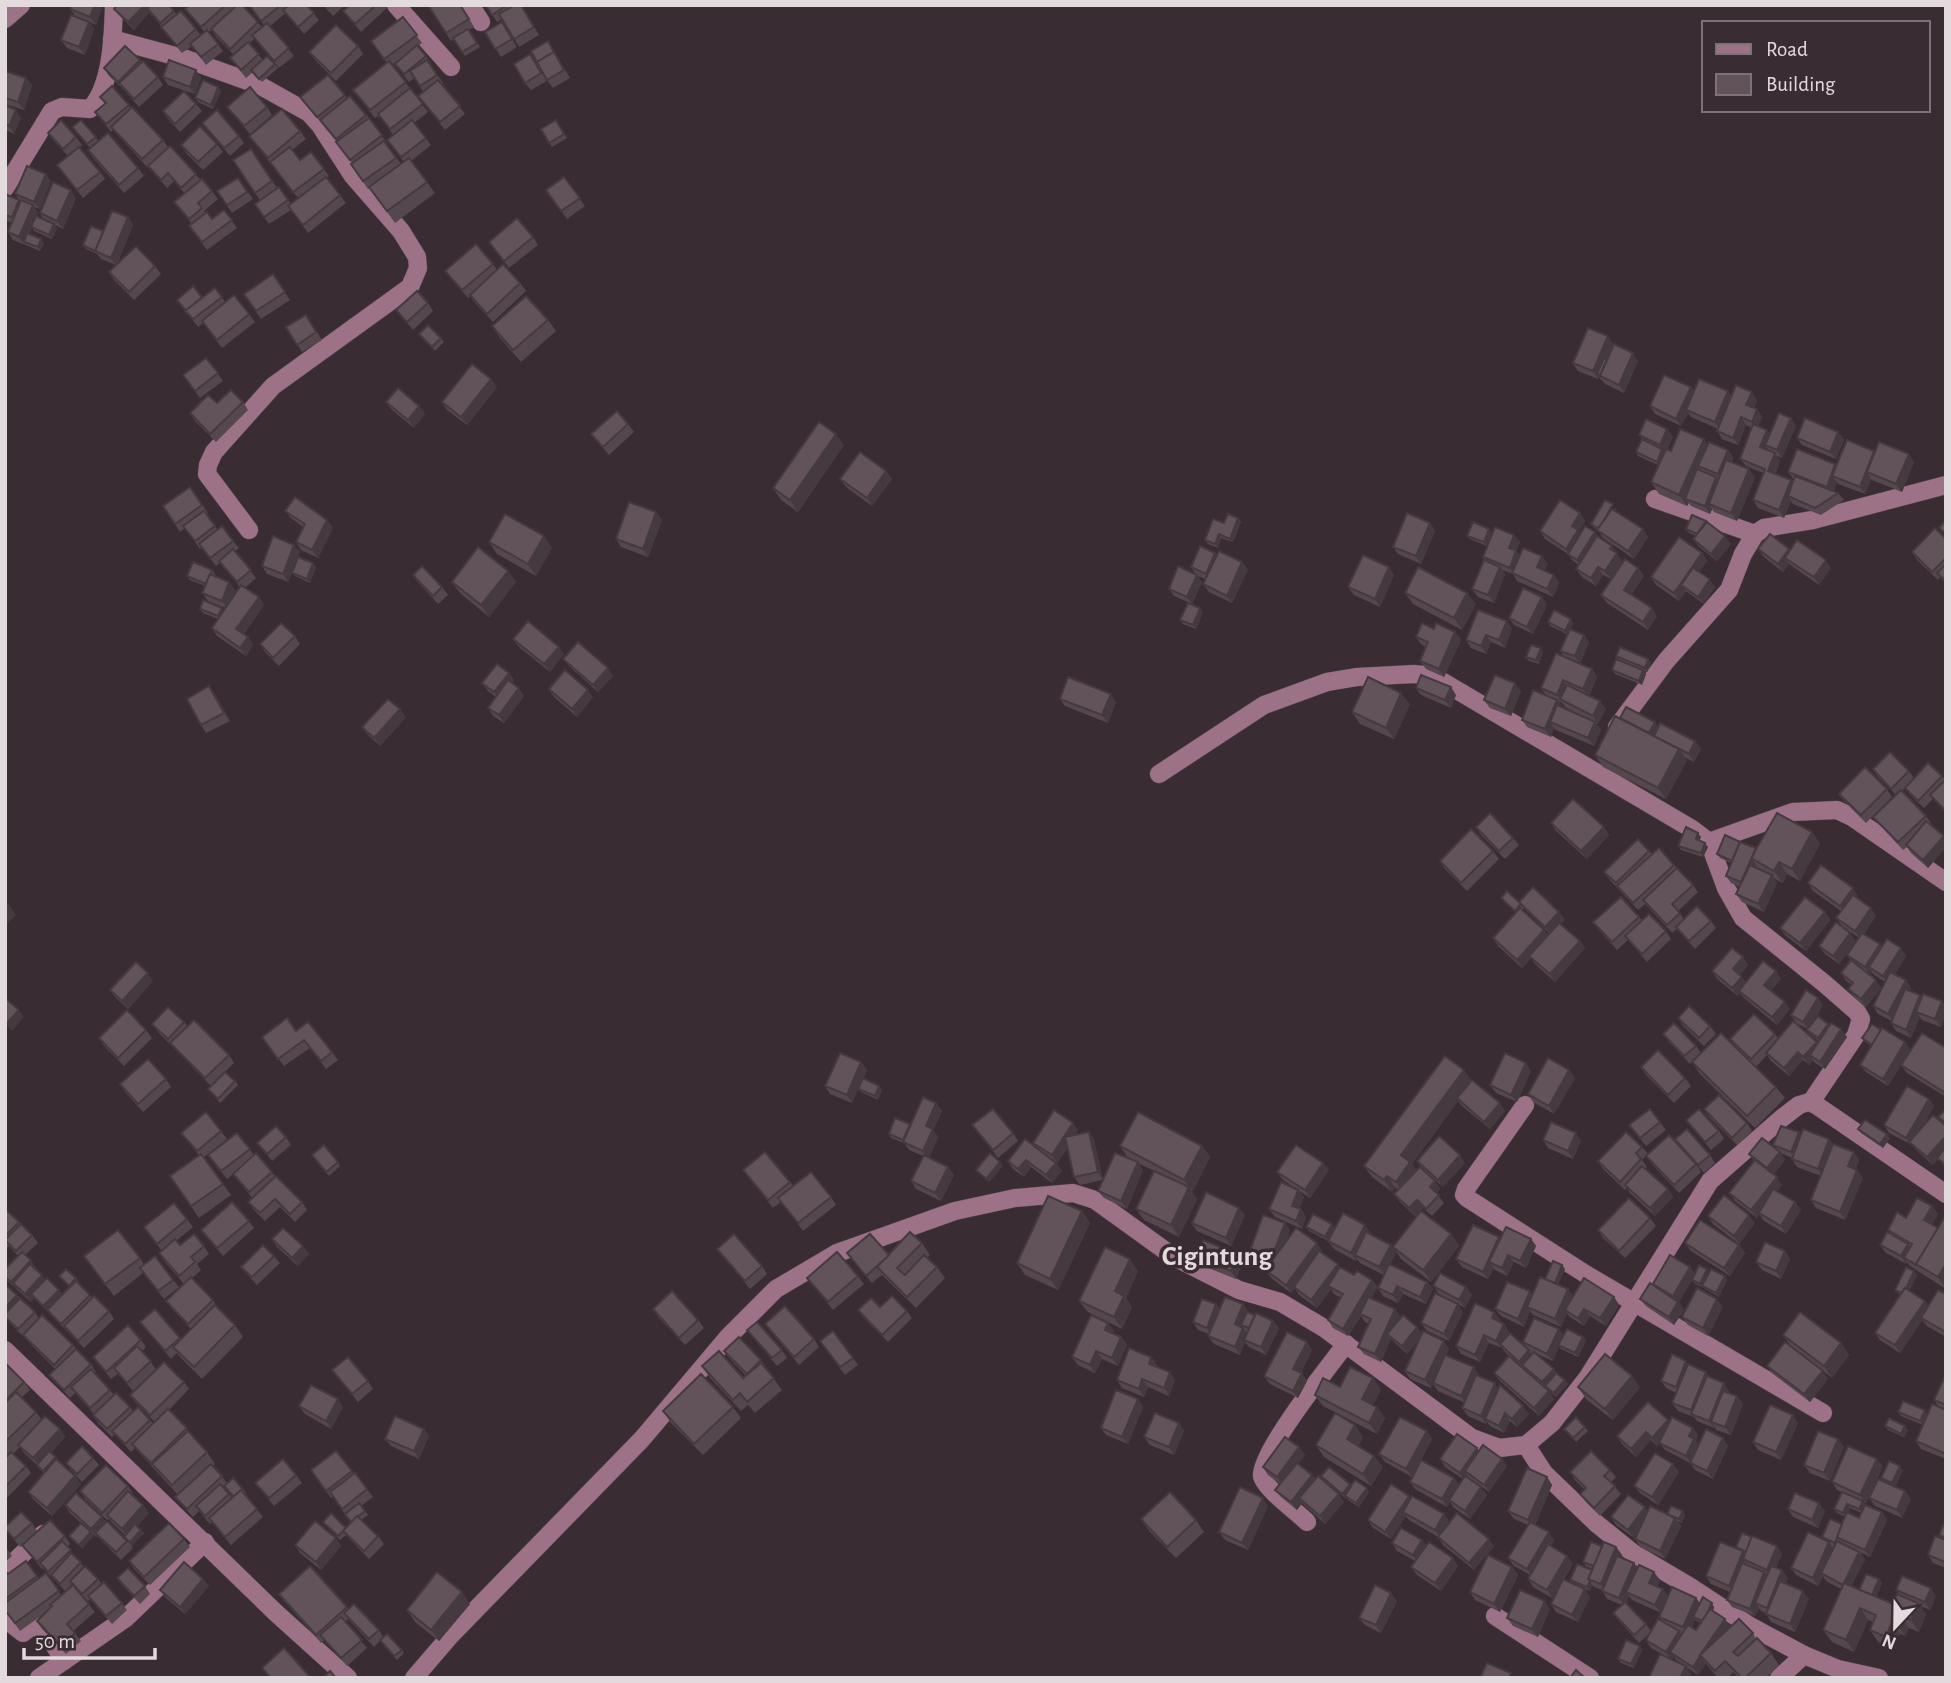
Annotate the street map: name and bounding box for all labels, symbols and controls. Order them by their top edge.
legend [1702,21,1930,112]
text: Road [1766,39,1808,60]
text: Building [1766,74,1836,95]
district label: Cigintung [1162,1243,1273,1271]
north arrow [1860,1592,1930,1662]
scale bar [24,1616,156,1660]
text: N [1880,1630,1899,1653]
text: 50 m [35,1631,75,1652]

